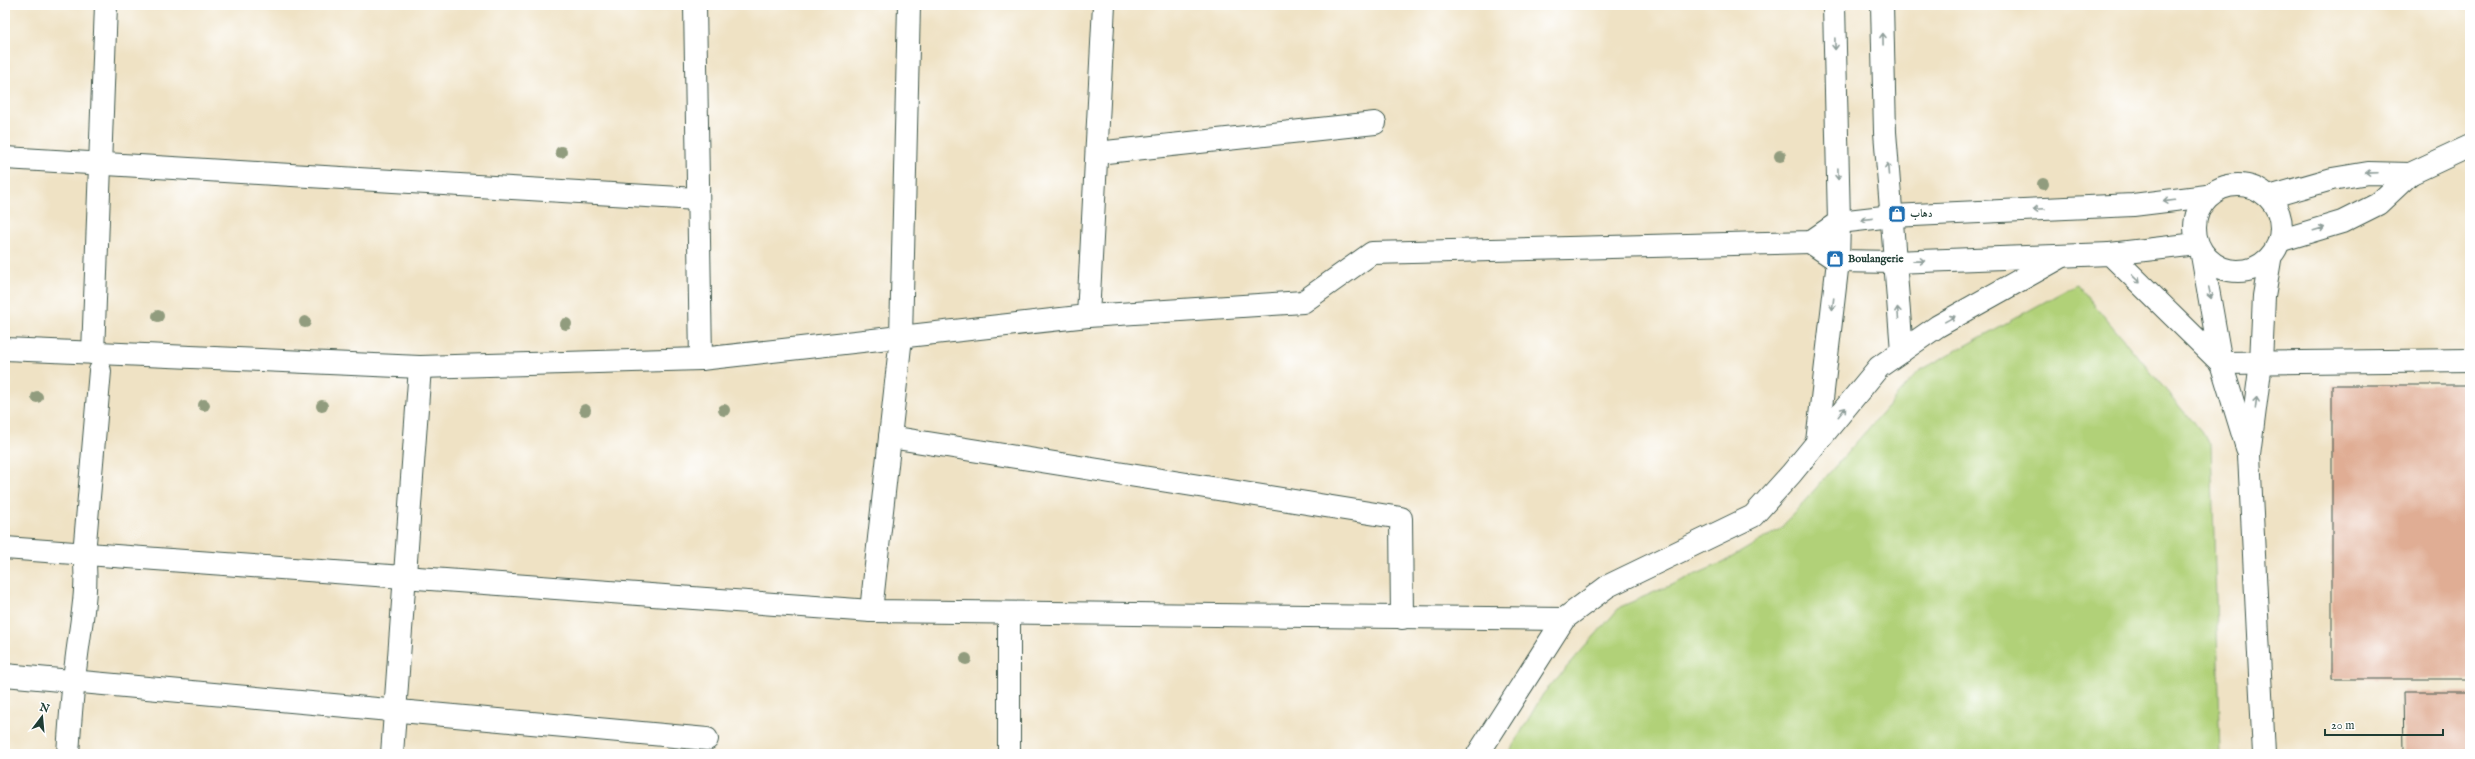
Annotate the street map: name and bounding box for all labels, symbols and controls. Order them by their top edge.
one-way arrow [1879,33,1886,46]
one-way arrow [1831,37,1839,50]
one-way arrow [1884,163,1891,176]
one-way arrow [1834,167,1842,180]
one-way arrow [2365,169,2378,177]
one-way arrow [2163,197,2176,205]
shop icon: دهاب [1887,204,1907,224]
one-way arrow [2033,206,2046,213]
place label: دهاب [1910,207,1933,221]
one-way arrow [1861,215,1874,222]
one-way arrow [2312,225,2325,232]
shop icon: Boulangerie [1825,249,1845,269]
place label: Boulangerie [1848,252,1904,266]
one-way arrow [1912,257,1925,265]
one-way arrow [2131,274,2141,284]
one-way arrow [2206,286,2214,299]
one-way arrow [1829,297,1837,310]
one-way arrow [1895,307,1902,320]
one-way arrow [1944,315,1956,323]
one-way arrow [2252,397,2260,410]
one-way arrow [1837,407,1846,418]
north arrow [22,697,62,737]
text: N [37,700,51,717]
scale bar [2325,711,2443,737]
text: 20 m [2331,718,2354,733]

